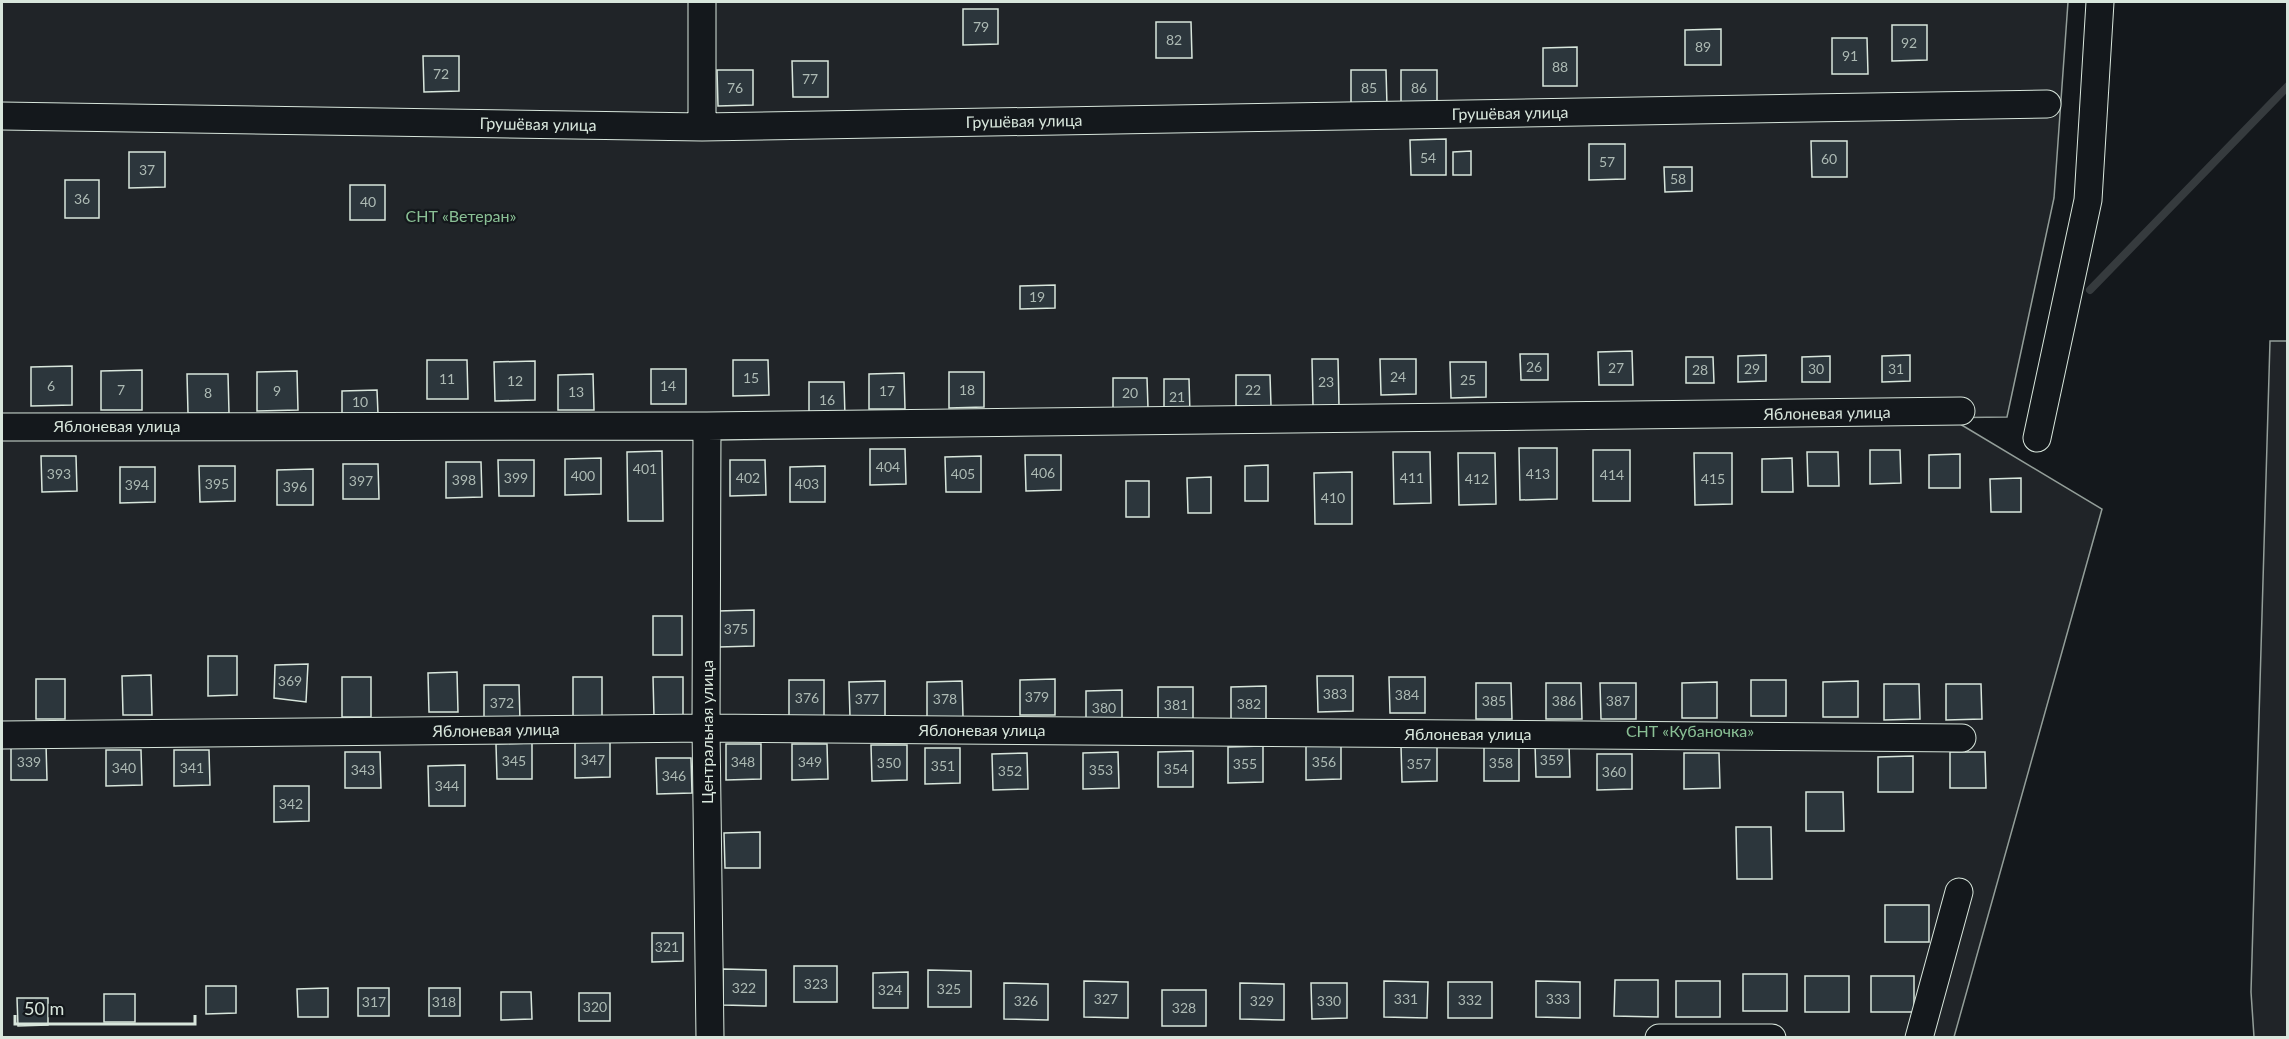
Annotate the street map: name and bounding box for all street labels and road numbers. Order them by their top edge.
street label: Грушёвая улица [1451,102,1569,123]
street label: Грушёвая улица [965,110,1083,131]
street label: Грушёвая улица [479,113,597,134]
street label: Яблоневая улица [1762,402,1891,423]
street label: Яблоневая улица [52,416,181,435]
street label: Центральная улица [697,660,716,804]
street label: Яблоневая улица [431,719,560,740]
street label: Яблоневая улица [917,720,1046,739]
street label: Яблоневая улица [1403,724,1532,743]

